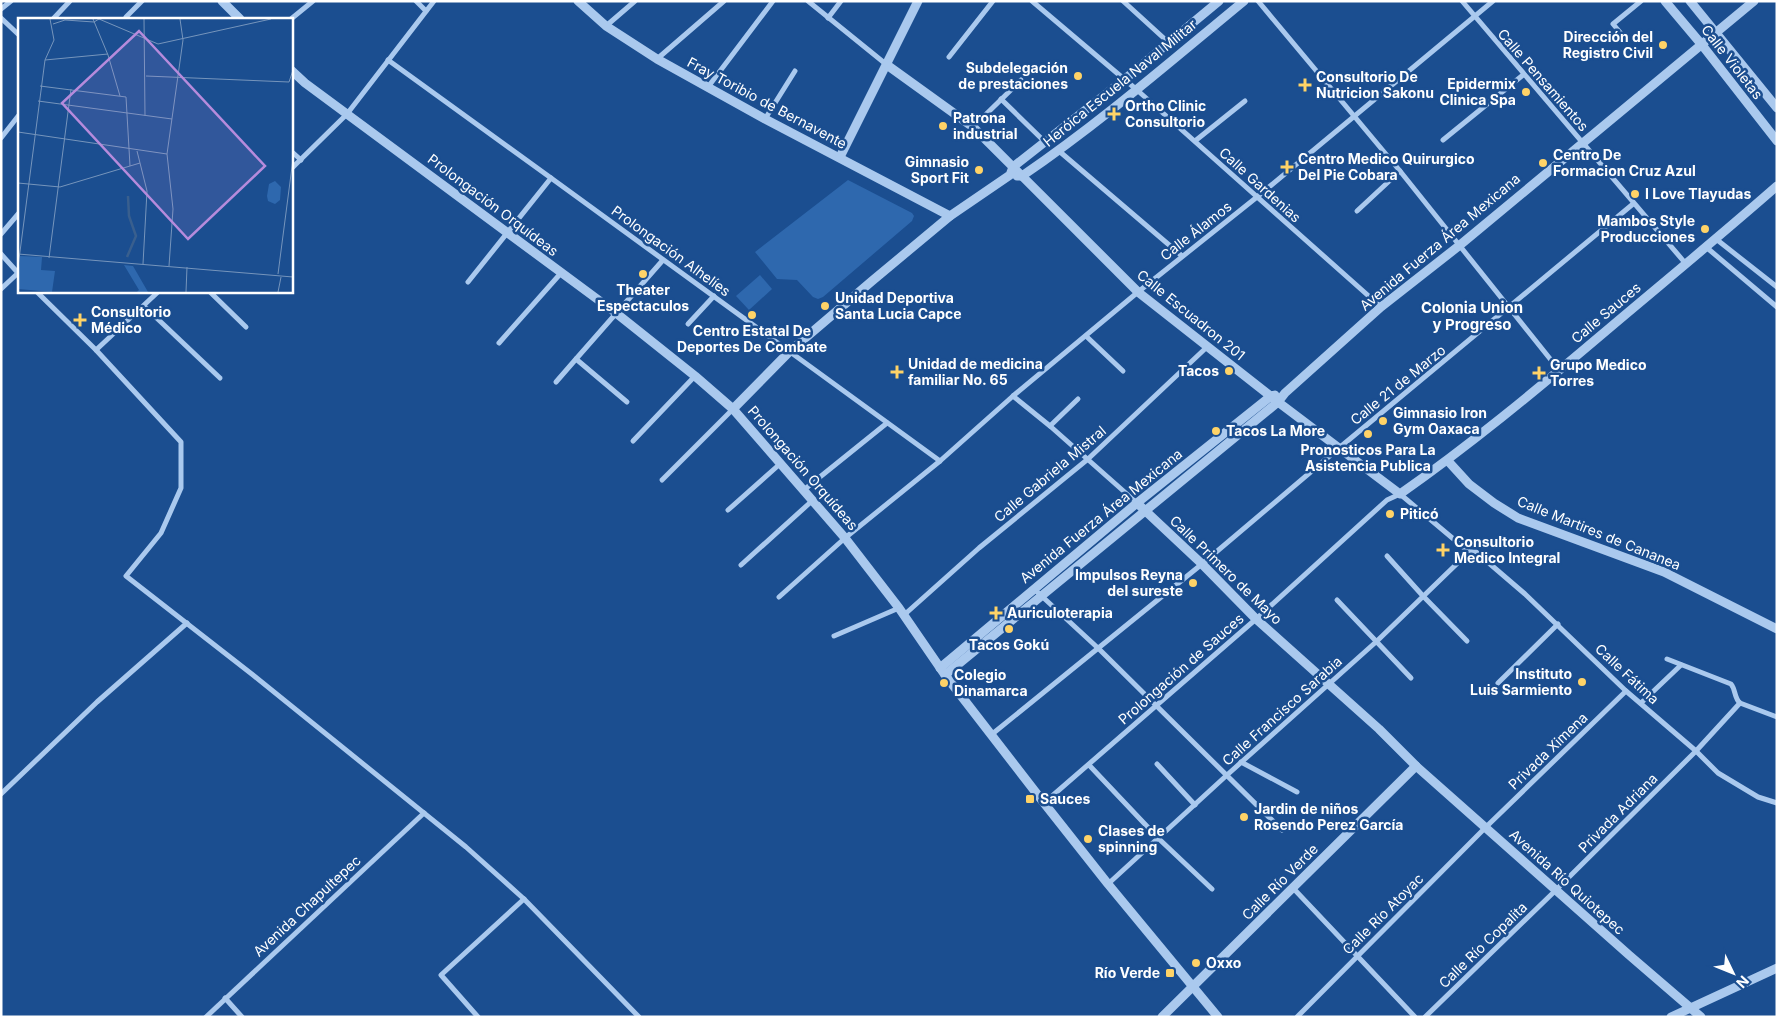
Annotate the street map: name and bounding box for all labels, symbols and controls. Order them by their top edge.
street label: Heróica Escuela Naval Militar [1040,15,1200,150]
inset map [18,18,292,292]
street label: Calle Violetas [1698,21,1767,102]
street label: Calle Pensamientos [1494,25,1592,134]
place label: Dirección del Registro Civil [1563,28,1653,61]
marker: Dirección del Registro Civil [1657,39,1669,51]
street label: Fray Toribio de Bernavente [685,53,850,152]
place label: Subdelegación de prestaciones [958,59,1068,92]
place label: Consultorio De Nutricion Sakonu [1316,68,1434,101]
marker: Subdelegación de prestaciones [1072,70,1084,82]
place label: Epidermix Clinica Spa [1439,75,1516,108]
marker: Consultorio De Nutricion Sakonu [1298,78,1312,92]
marker: Epidermix Clinica Spa [1520,86,1532,98]
place label: Ortho Clinic Consultorio [1125,97,1206,130]
marker: Ortho Clinic Consultorio [1107,107,1121,121]
place label: Patrona industrial [953,109,1018,142]
marker: Patrona industrial [937,120,949,132]
street label: Calle Gardenias [1216,144,1305,226]
place label: Centro De Formacion Cruz Azul [1553,146,1696,179]
street label: Prolongación Orquídeas [425,150,562,259]
place label: Centro Medico Quirurgico Del Pie Cobara [1298,150,1475,183]
place label: Gimnasio Sport Fit [905,153,969,186]
marker: Centro De Formacion Cruz Azul [1537,157,1549,169]
marker: Centro Medico Quirurgico Del Pie Cobara [1280,160,1294,174]
marker: Gimnasio Sport Fit [973,164,985,176]
street label: Avenida Fuerza Área Mexicana [1356,170,1523,314]
place label: I Love Tlayudas [1645,185,1751,202]
marker: I Love Tlayudas [1629,188,1641,200]
street label: Calle Álamos [1157,197,1235,264]
street label: Prolongación Alhelíes [609,202,734,299]
place label: Mambos Style Producciones [1597,212,1695,245]
marker: Mambos Style Producciones [1699,223,1711,235]
street label: Calle Escuadron 201 [1134,266,1249,363]
marker: Theater Espectaculos [637,268,649,280]
street label: Calle Sauces [1567,279,1644,347]
place label: Theater Espectaculos [597,281,689,314]
place label: Unidad Deportiva Santa Lucia Capce [835,289,962,322]
district label: Colonia Union y Progreso [1421,298,1523,334]
marker: Unidad Deportiva Santa Lucia Capce [819,300,831,312]
place label: Consultorio Médico [91,303,171,336]
marker: Centro Estatal De Deportes De Combate [746,309,758,321]
marker: Consultorio Médico [73,313,87,327]
place label: Centro Estatal De Deportes De Combate [677,322,827,355]
street label: Calle 21 de Marzo [1347,341,1449,428]
place label: Unidad de medicina familiar No. 65 [908,355,1043,388]
place label: Grupo Medico Torres [1550,356,1647,389]
place label: Tacos [1178,362,1219,379]
marker: Unidad de medicina familiar No. 65 [890,365,904,379]
marker: Tacos [1223,365,1235,377]
marker: Grupo Medico Torres [1532,366,1546,380]
street label: Prolongación Orquídeas [745,402,862,533]
place label: Gimnasio Iron Gym Oaxaca [1393,404,1487,437]
marker: Gimnasio Iron Gym Oaxaca [1377,415,1389,427]
street label: Calle Gabriela Mistral [990,422,1109,525]
place label: Tacos La More [1226,422,1325,439]
marker: Tacos La More [1210,425,1222,437]
marker: Pronosticos Para La Asistencia Publica [1362,428,1374,440]
place label: Pronosticos Para La Asistencia Publica [1300,441,1436,474]
street label: Avenida Fuerza Área Mexicana [1016,445,1185,586]
street label: Calle Martires de Cananea [1515,492,1683,573]
place label: Piticó [1400,505,1439,522]
marker: Piticó [1384,508,1396,520]
street label: Calle Primero de Mayo [1167,512,1286,628]
place label: Consultorio Medico Integral [1454,533,1560,566]
marker: Consultorio Medico Integral [1436,543,1450,557]
place label: Impulsos Reyna del sureste [1075,566,1183,599]
marker: Impulsos Reyna del sureste [1187,577,1199,589]
place label: Auriculoterapia [1007,604,1113,621]
marker: Auriculoterapia [989,606,1003,620]
street label: Prolongación de Sauces [1115,610,1247,728]
marker: Tacos Gokú [1003,623,1015,635]
place label: Tacos Gokú [969,636,1049,653]
street label: Calle Fátima [1592,640,1663,707]
street label: Calle Francisco Sarabia [1218,652,1345,769]
place label: Instituto Luis Sarmiento [1470,665,1572,698]
place label: Colegio Dinamarca [954,666,1028,699]
marker: Instituto Luis Sarmiento [1576,676,1588,688]
marker: Colegio Dinamarca [938,677,950,689]
street label: Privada Ximena [1505,709,1591,793]
street label: Privada Adriana [1575,770,1661,856]
place label: Sauces [1040,790,1091,807]
marker: Sauces [1024,793,1036,805]
place label: Jardin de niños Rosendo Perez García [1254,800,1403,833]
marker: Jardin de niños Rosendo Perez García [1238,811,1250,823]
place label: Clases de spinning [1098,822,1165,855]
street label: Avenida Río Quiotepec [1506,825,1629,938]
marker: Clases de spinning [1082,833,1094,845]
street label: Calle Río Verde [1238,840,1321,923]
street label: Avenida Chapultepec [249,851,364,960]
street label: Calle Río Atoyac [1339,870,1427,958]
street label: Calle Río Copalita [1435,898,1530,991]
north arrow [1708,948,1758,998]
place label: Oxxo [1206,954,1242,971]
marker: Oxxo [1190,957,1202,969]
place label: Río Verde [1095,964,1160,981]
marker: Río Verde [1164,967,1176,979]
text: N [1733,973,1753,992]

